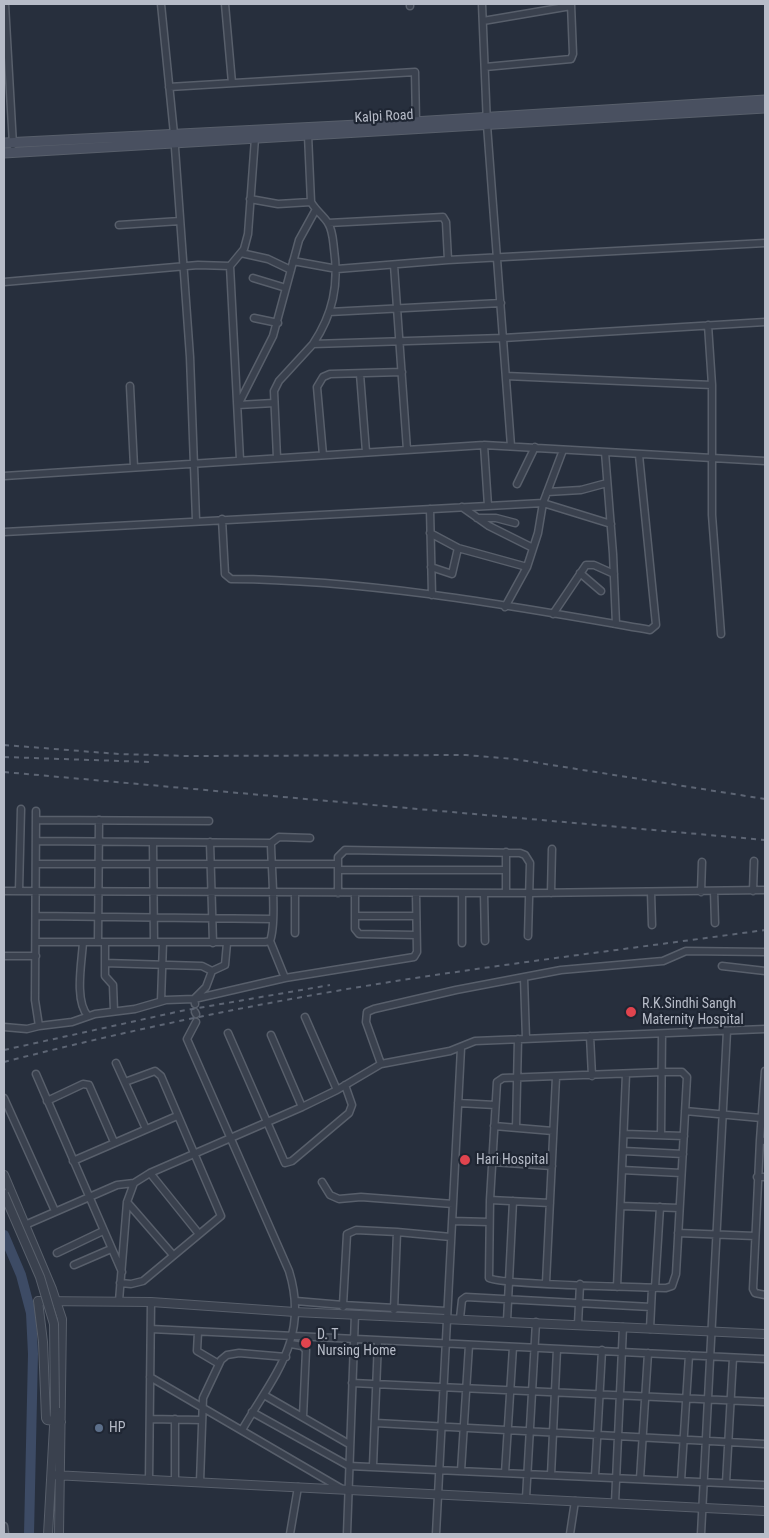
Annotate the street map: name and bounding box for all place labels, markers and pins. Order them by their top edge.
place label: R.K.Sindhi Sangh Maternity Hospital [642,996,744,1028]
marker: R.K.Sindhi Sangh Maternity Hospital [624,1005,638,1019]
place label: Hari Hospital [476,1152,548,1168]
marker: Hari Hospital [458,1153,472,1167]
place label: D. T Nursing Home [317,1327,396,1360]
marker: D. T Nursing Home [299,1336,313,1350]
place label: HP [109,1420,125,1436]
marker: HP [93,1422,105,1434]

